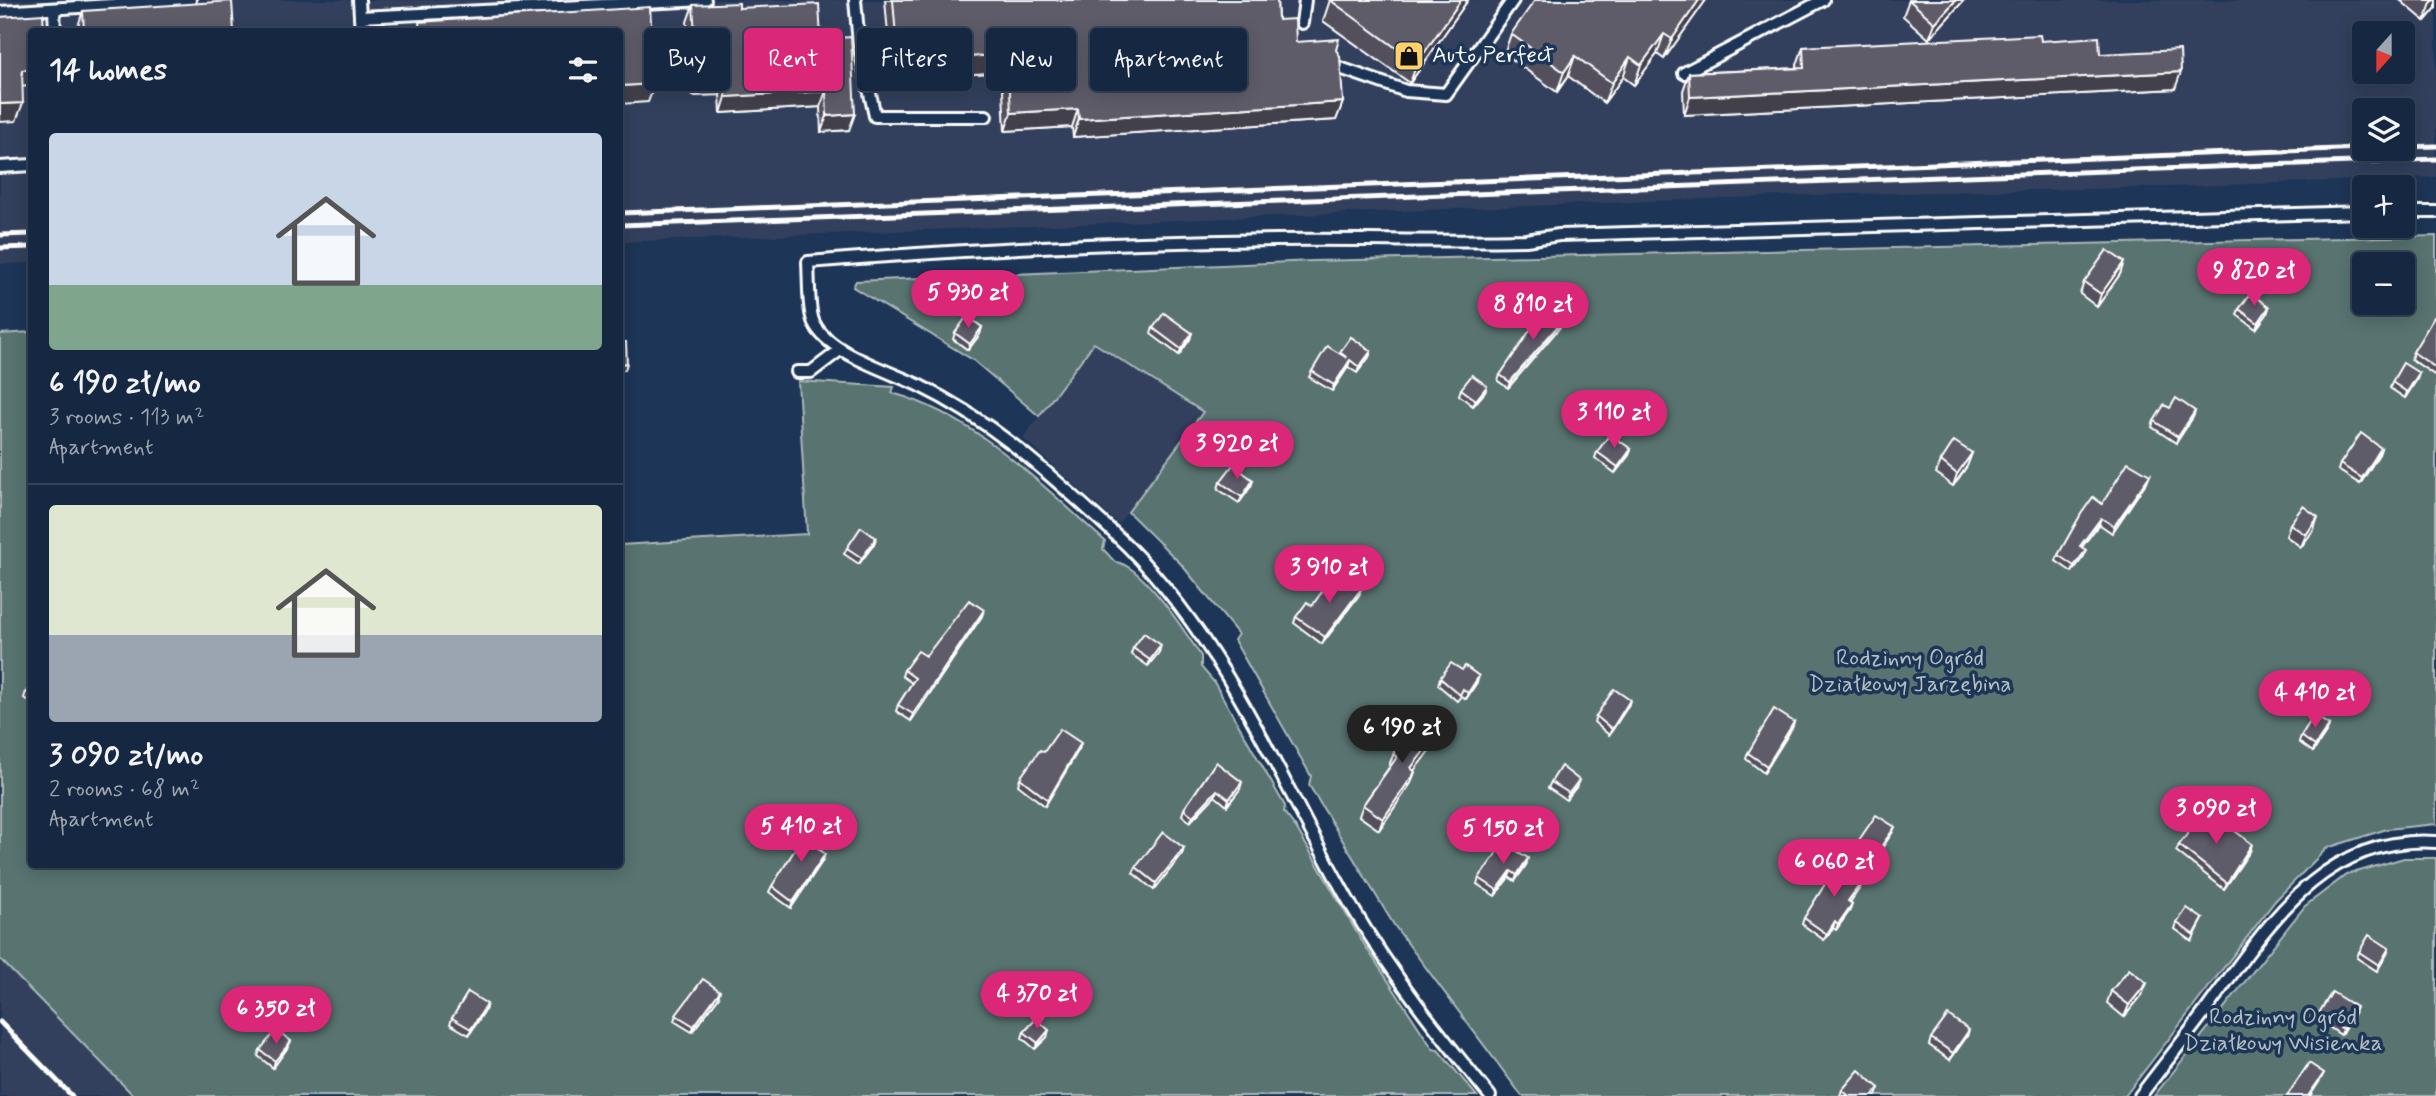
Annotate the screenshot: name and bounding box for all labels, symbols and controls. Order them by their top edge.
north arrow [2352,21,2415,84]
map controls [2352,21,2415,315]
chip: Buy [644,28,730,91]
chip: Rent [744,28,843,91]
chip: Filters [857,28,972,91]
chip: New [986,28,1076,91]
chip: Apartment [1090,28,1247,91]
shop icon: Auto Perfect [1392,39,1426,73]
place label: Auto Perfect [1432,41,1554,71]
text: 14 homes [49,51,167,90]
icon: filters [564,51,602,89]
button: layers [2352,98,2415,161]
button: + [2352,175,2415,238]
icon: home [263,178,389,304]
pin: 9 820 zł [2182,248,2326,308]
button: − [2352,252,2415,315]
text: 9 820 zł [2213,256,2295,286]
pin: 5 930 zł [896,270,1040,330]
text: 5 930 zł [927,278,1009,308]
pin: 8 810 zł [1461,282,1605,342]
text: 8 810 zł [1494,290,1572,320]
text: 6 190 zł/mo [49,364,201,403]
pin: 3 110 zł [1542,391,1686,450]
text: 3 110 zł [1577,398,1651,428]
text: 3 rooms · 113 m² [49,403,204,433]
pin: 3 920 zł [1165,421,1309,481]
text: 3 920 zł [1196,429,1278,459]
text: Apartment [49,433,154,463]
pin: 3 910 zł [1257,546,1401,605]
icon: home [263,550,389,676]
text: 3 910 zł [1290,553,1368,583]
park label: Rodzinny Ogród Działkowy Jarzębina [1808,644,2012,700]
pin: 4 410 zł [2243,670,2387,730]
text: 4 410 zł [2275,678,2355,708]
pin: 6 190 zł [1330,706,1474,765]
text: 6 190 zł [1363,713,1441,743]
text: 3 090 zł/mo [49,736,203,775]
text: 2 rooms · 68 m² [49,775,200,805]
pin: 3 090 zł [2144,786,2288,846]
text: 3 090 zł [2176,794,2256,824]
pin: 5 410 zł [729,804,873,864]
text: Apartment [49,805,154,835]
pin: 5 150 zł [1431,806,1575,866]
text: 5 410 zł [760,812,842,842]
text: 5 150 zł [1463,814,1543,844]
pin: 6 060 zł [1762,839,1906,899]
text: 6 060 zł [1794,847,1874,877]
pin: 4 370 zł [965,972,1109,1031]
text: 4 370 zł [997,979,1077,1009]
pin: 6 350 zł [204,986,348,1046]
text: 6 350 zł [237,994,315,1024]
park label: Rodzinny Ogród Działkowy Wisienka [2183,1003,2383,1059]

